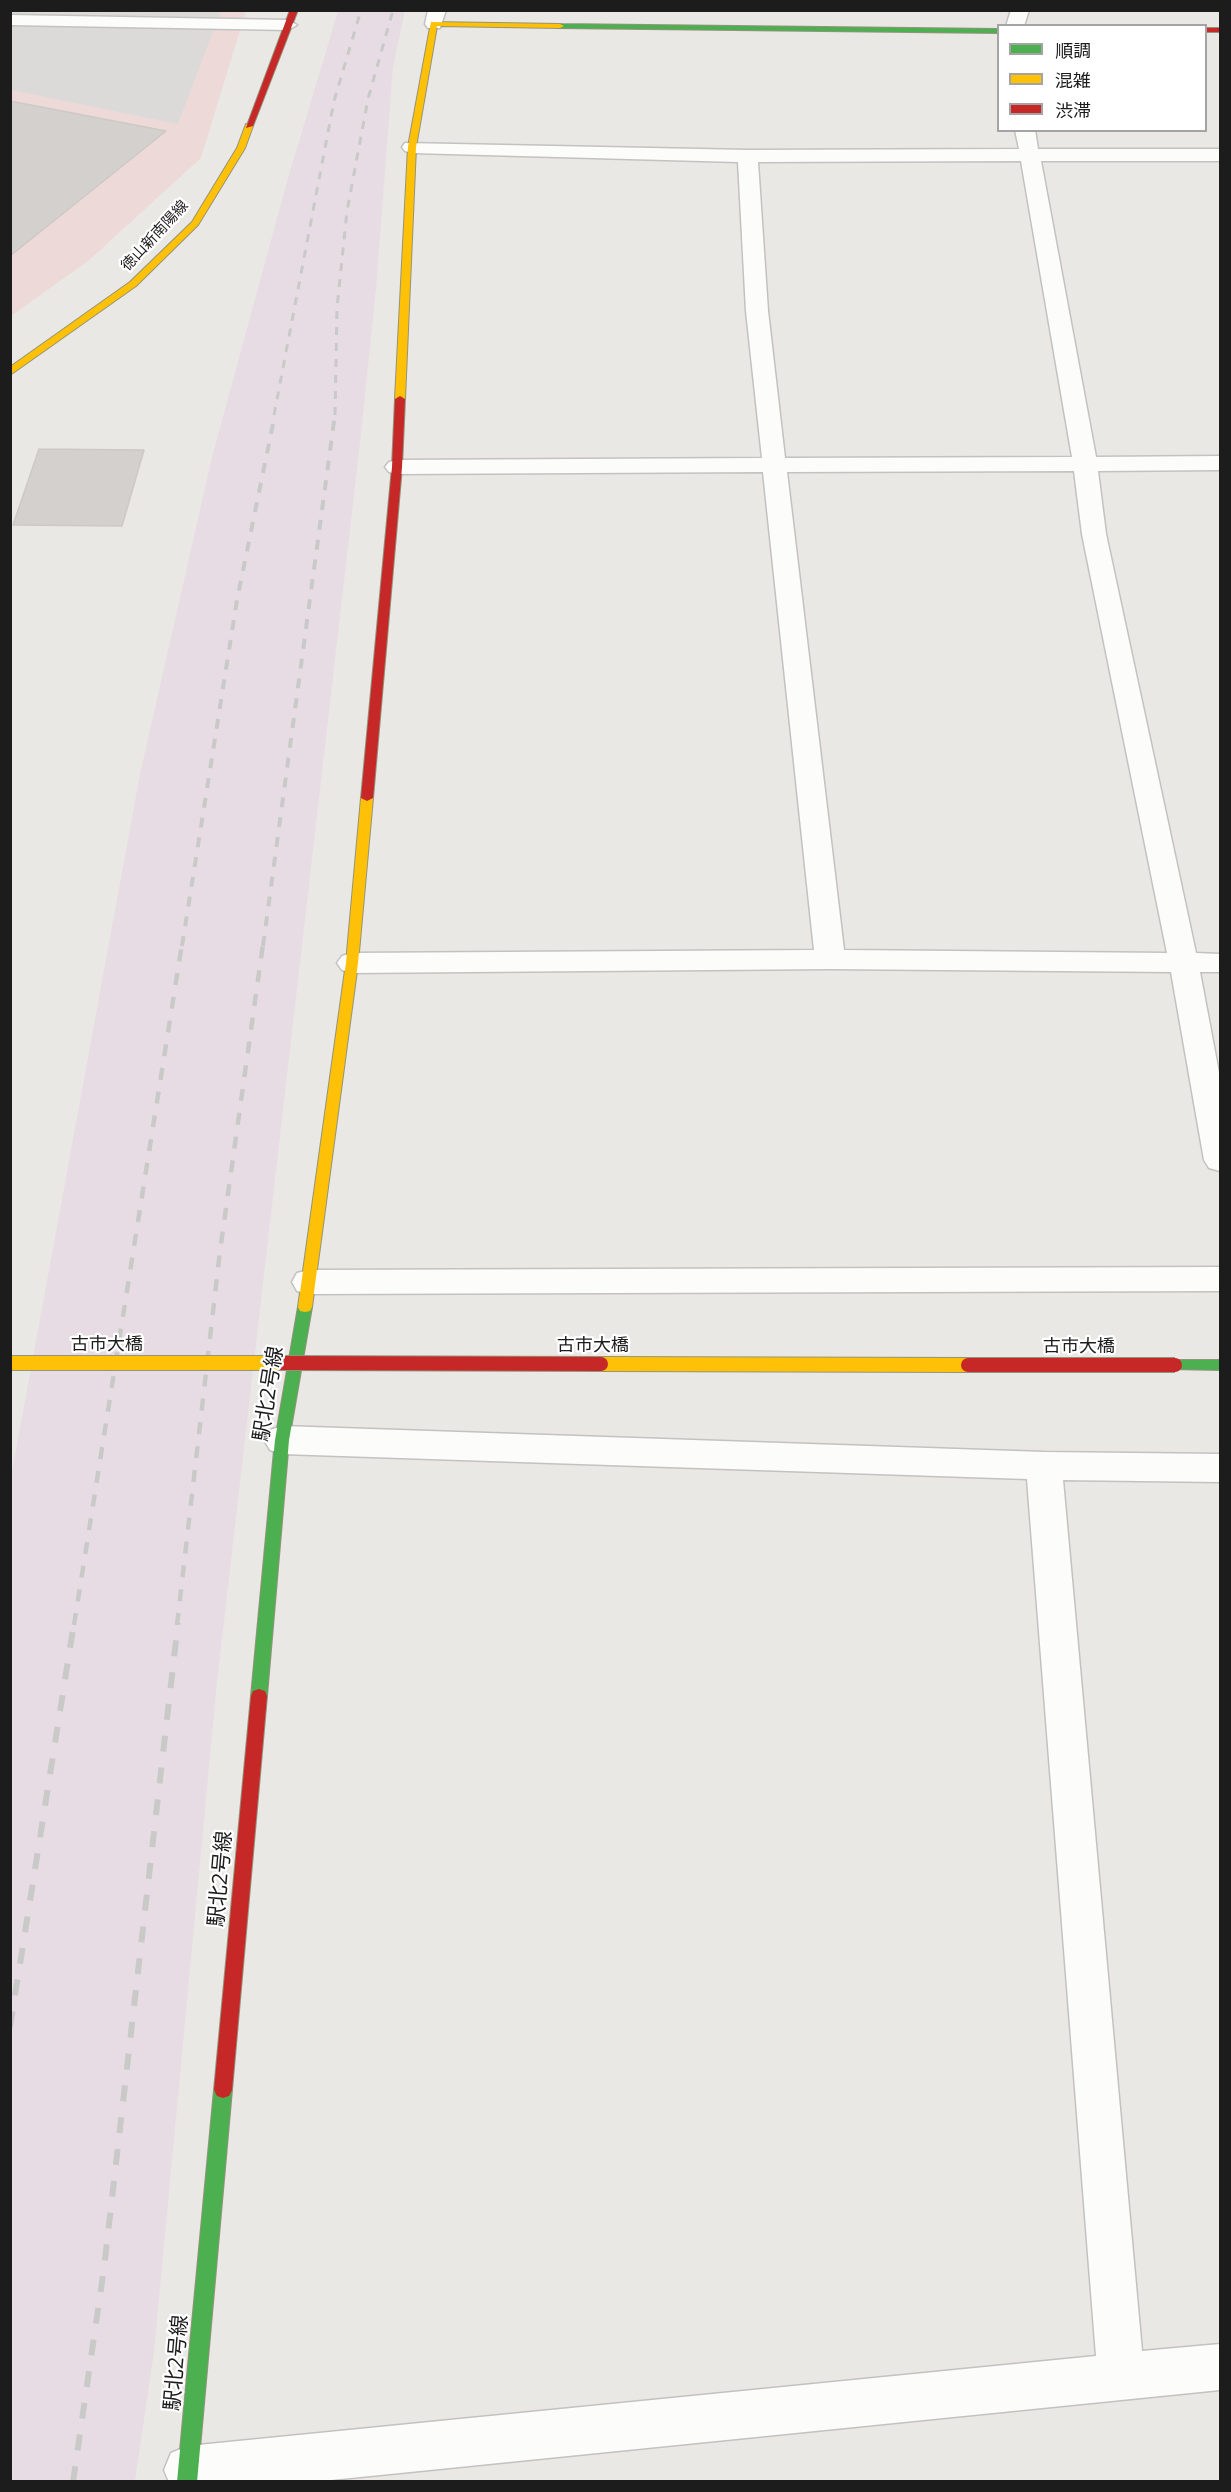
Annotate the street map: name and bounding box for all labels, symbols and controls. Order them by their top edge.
legend [997,24,1207,132]
text: 順調 [1055,38,1091,62]
text: 混雑 [1055,68,1091,92]
text: 渋滞 [1055,98,1091,122]
street label: 徳山新南陽線 [118,197,192,275]
street label: 古市大橋 [71,1334,143,1356]
street label: 古市大橋 [557,1335,629,1357]
street label: 古市大橋 [1043,1336,1115,1358]
street label: 駅北2号線 [249,1345,289,1443]
street label: 駅北2号線 [204,1830,238,1928]
street label: 駅北2号線 [160,2314,194,2412]

